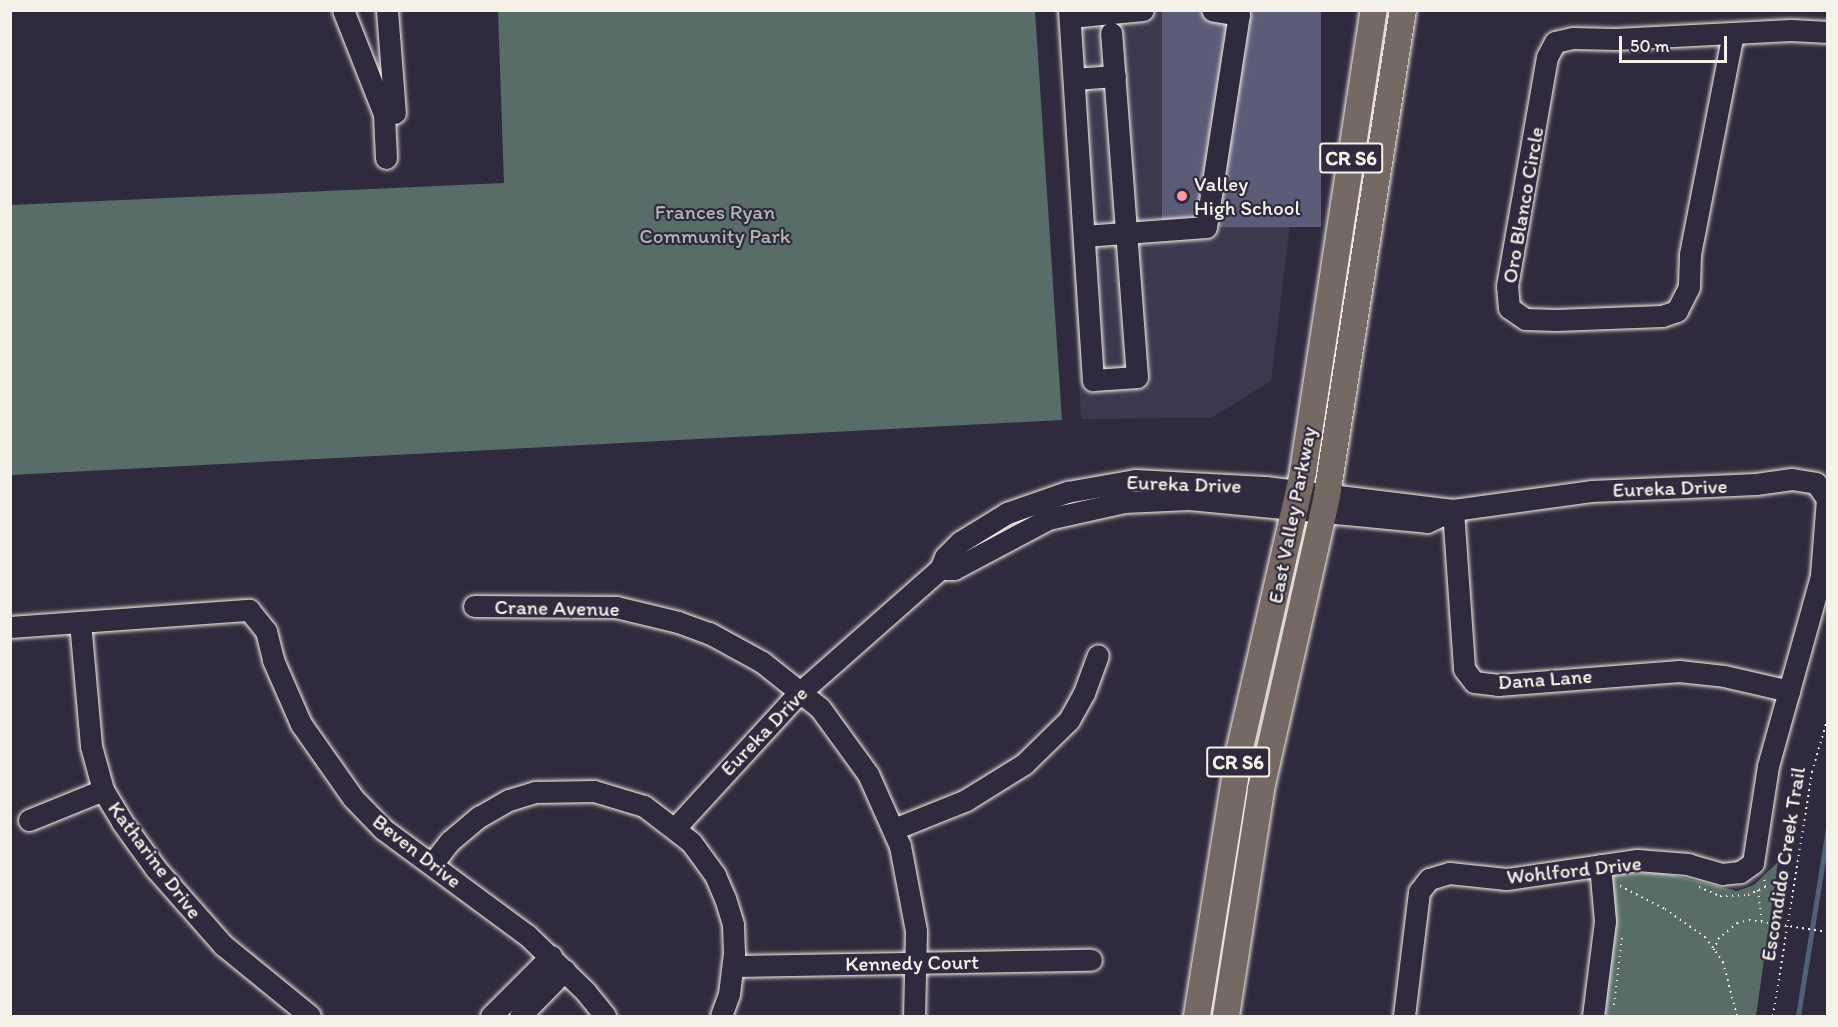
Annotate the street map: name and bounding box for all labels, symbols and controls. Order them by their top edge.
scale bar [1622,24,1730,62]
text: 50 m [1630,35,1670,57]
street label: Oro Blanco Circle [1497,125,1549,285]
road number: CR S6 [1318,141,1384,175]
place label: Valley High School [1194,171,1300,221]
marker: Valley High School [1175,189,1189,203]
park label: Frances Ryan Community Park [639,199,791,249]
street label: East Valley Parkway [1263,425,1321,605]
street label: Eureka Drive [1126,469,1242,499]
street label: Eureka Drive [1612,473,1728,503]
street label: Crane Avenue [495,594,619,622]
street label: Dana Lane [1497,663,1593,695]
street label: Eureka Drive [715,681,813,781]
road number: CR S6 [1205,745,1271,779]
street label: Escondido Creek Trail [1755,766,1811,962]
street label: Katharine Drive [103,796,207,924]
street label: Beven Drive [367,808,467,894]
street label: Wohlford Drive [1505,850,1643,890]
street label: Kennedy Court [845,949,979,977]

